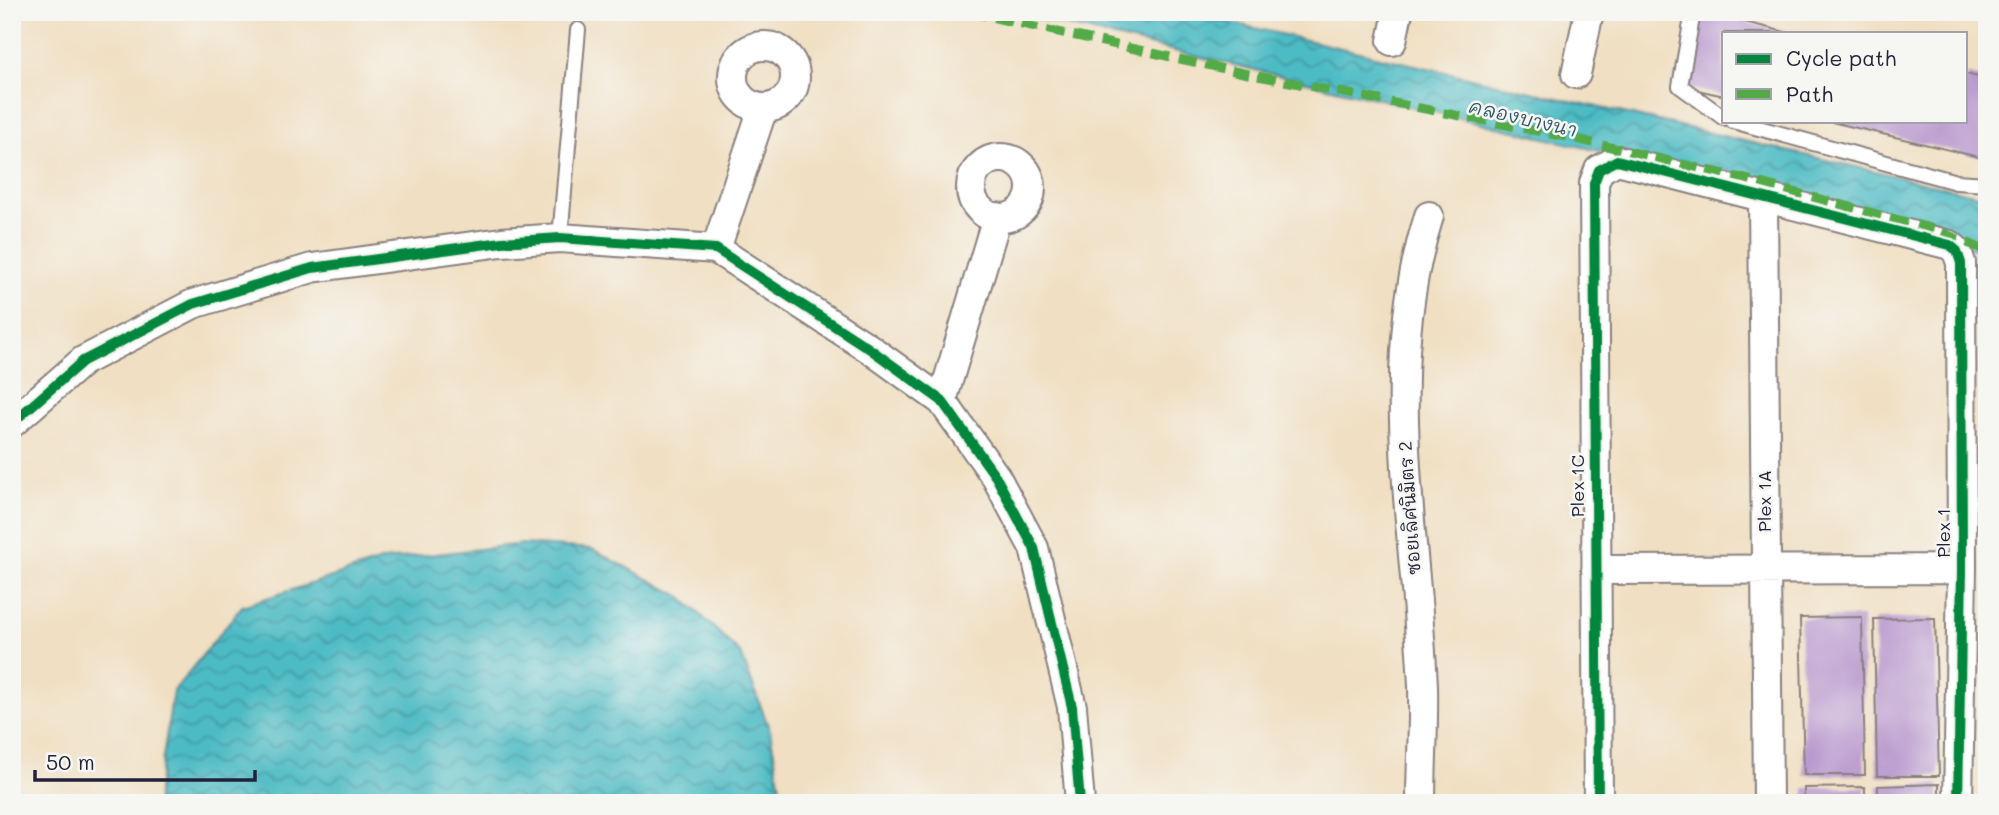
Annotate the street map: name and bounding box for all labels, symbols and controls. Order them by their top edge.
legend [1722,32,1968,122]
text: Cycle path [1786,44,1896,71]
text: Path [1786,80,1833,107]
water label: คลองบางนา [1467,93,1580,142]
street label: ซอยเลิศนิมิตร 2 [1392,440,1426,576]
street label: Plex 1C [1565,455,1589,517]
street label: Plex 1A [1752,470,1776,532]
street label: Plex 1 [1931,508,1955,558]
scale bar [35,738,256,782]
text: 50 m [46,748,95,775]

